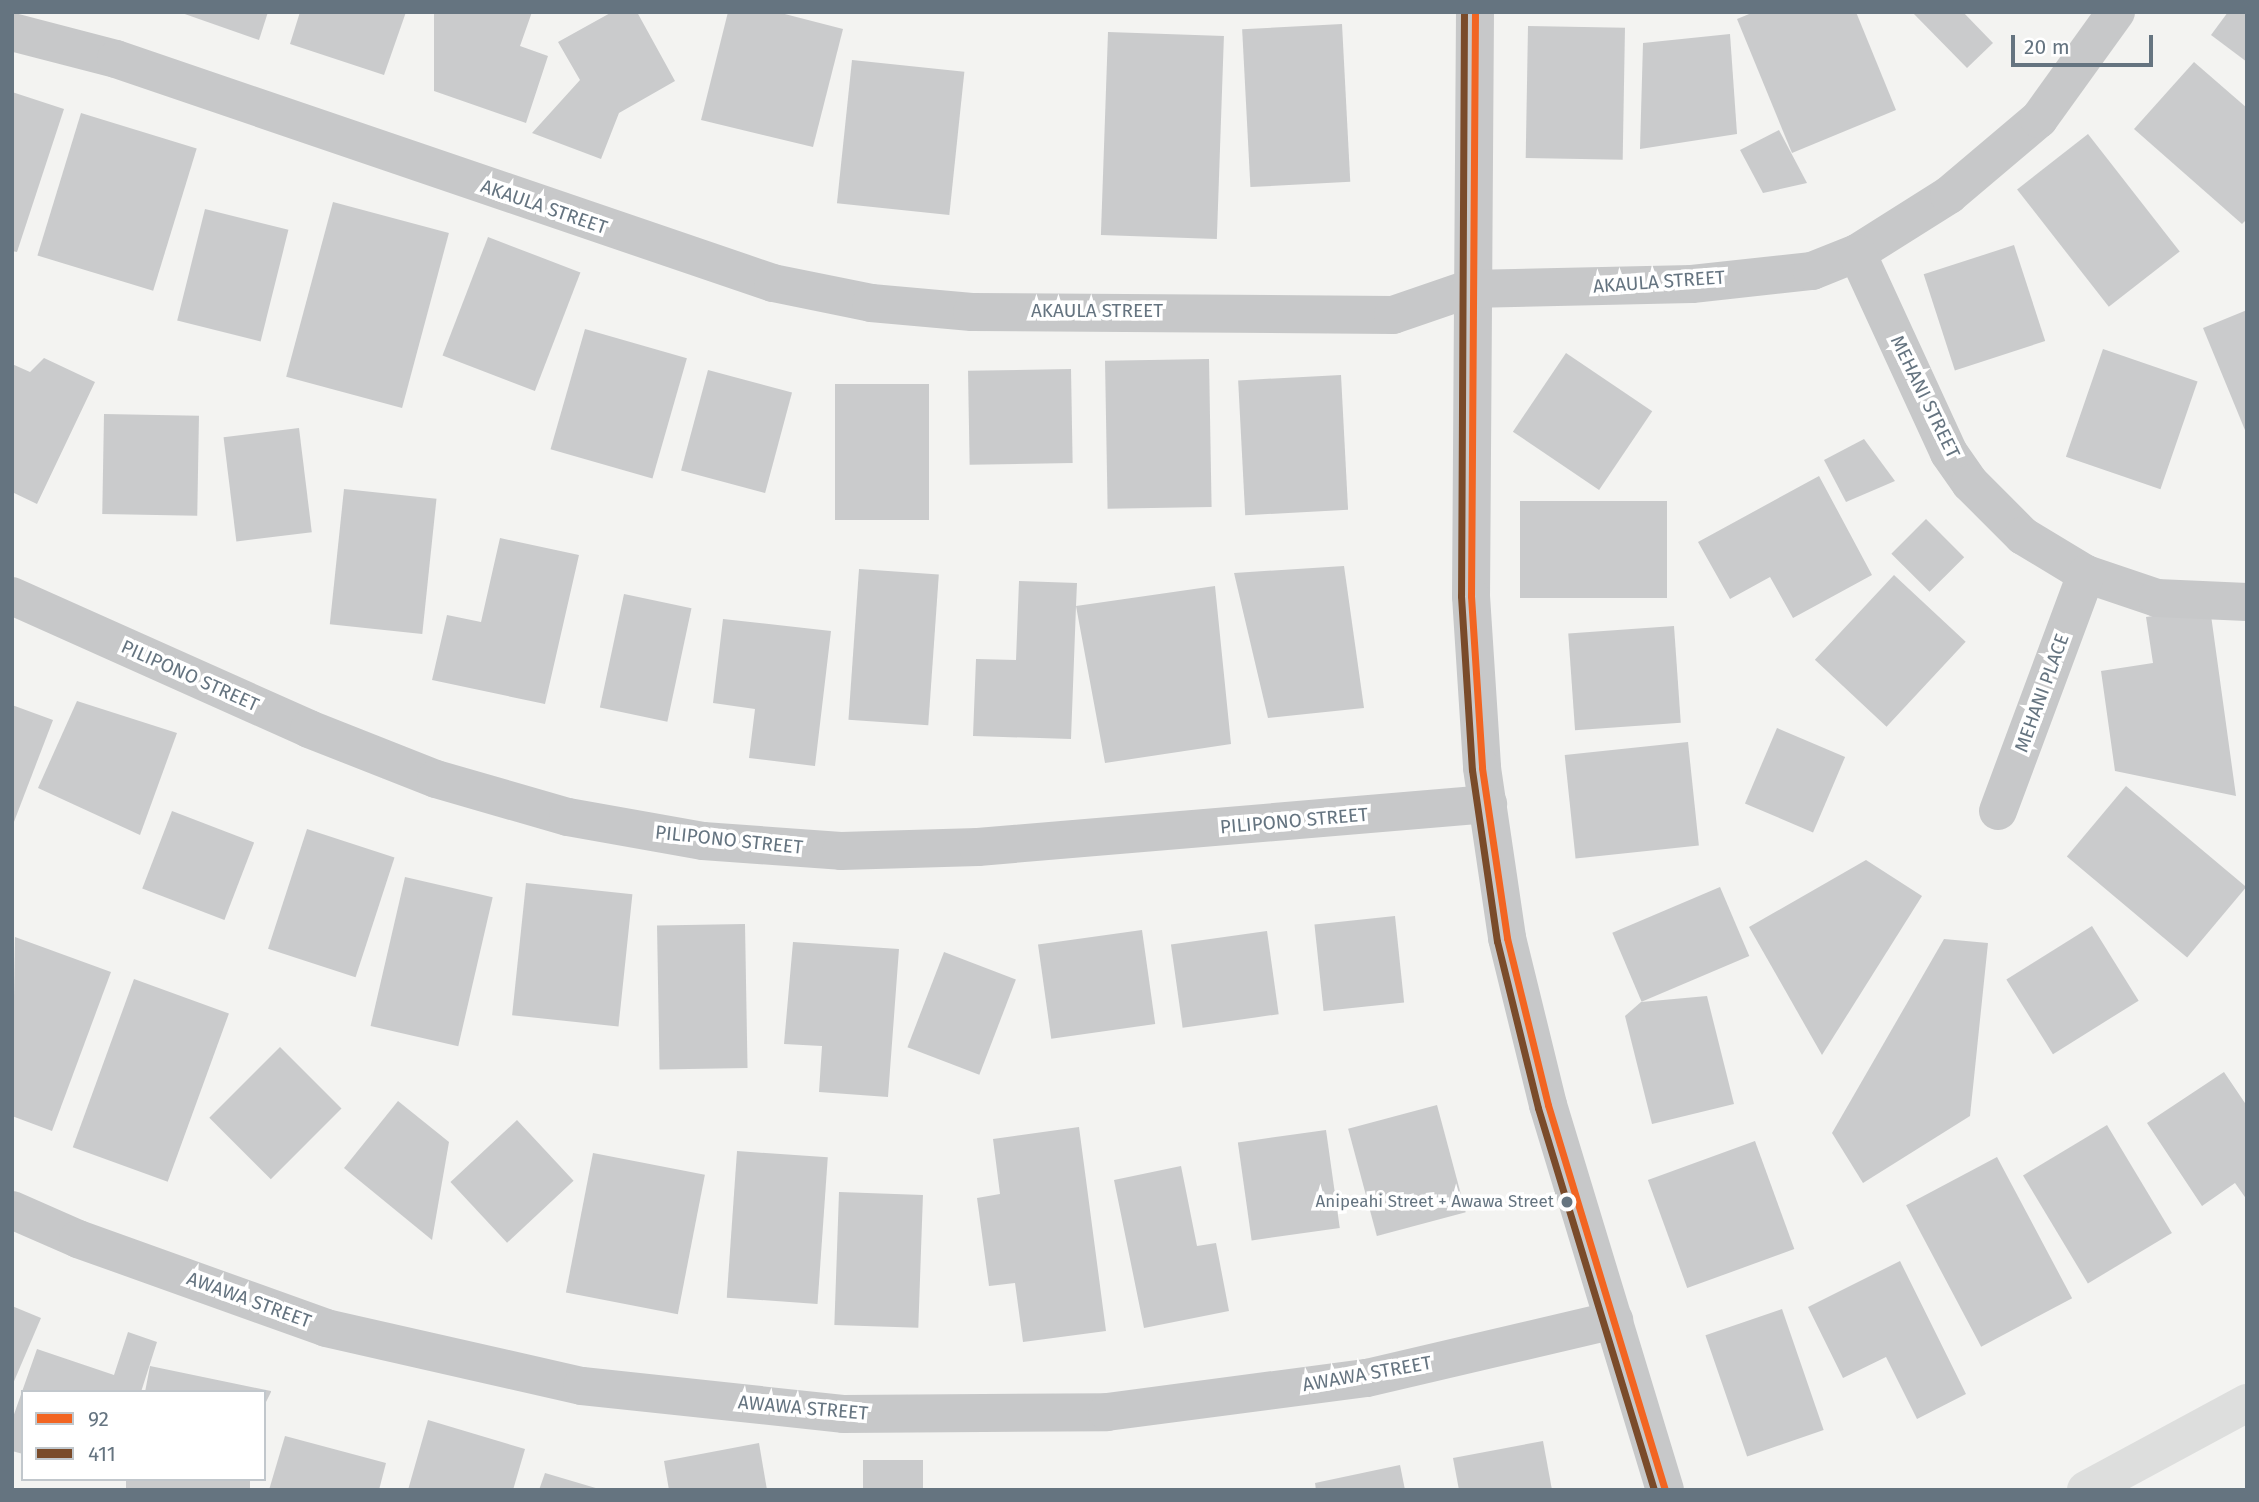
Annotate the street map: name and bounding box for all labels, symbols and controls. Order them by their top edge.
scale bar [2014,21,2156,65]
text: 20 m [2024,34,2070,60]
street label: AKAULA STREET [478,175,610,239]
street label: AKAULA STREET [1592,266,1726,298]
street label: AKAULA STREET [1031,300,1163,322]
street label: MEHANI STREET [1885,332,1965,462]
street label: MEHANI PLACE [2010,631,2074,755]
street label: PILIPONO STREET [118,635,262,717]
street label: PILIPONO STREET [1219,803,1369,839]
street label: PILIPONO STREET [654,821,804,859]
place label: Anipeahi Street + Awawa Street [1315,1192,1554,1212]
marker: Anipeahi Street + Awawa Street [1560,1195,1574,1209]
street label: AWAWA STREET [184,1267,314,1333]
street label: AWAWA STREET [1301,1351,1433,1397]
legend [21,1390,266,1481]
street label: AWAWA STREET [737,1391,869,1425]
text: 92 [88,1406,109,1432]
text: 411 [88,1441,116,1467]

